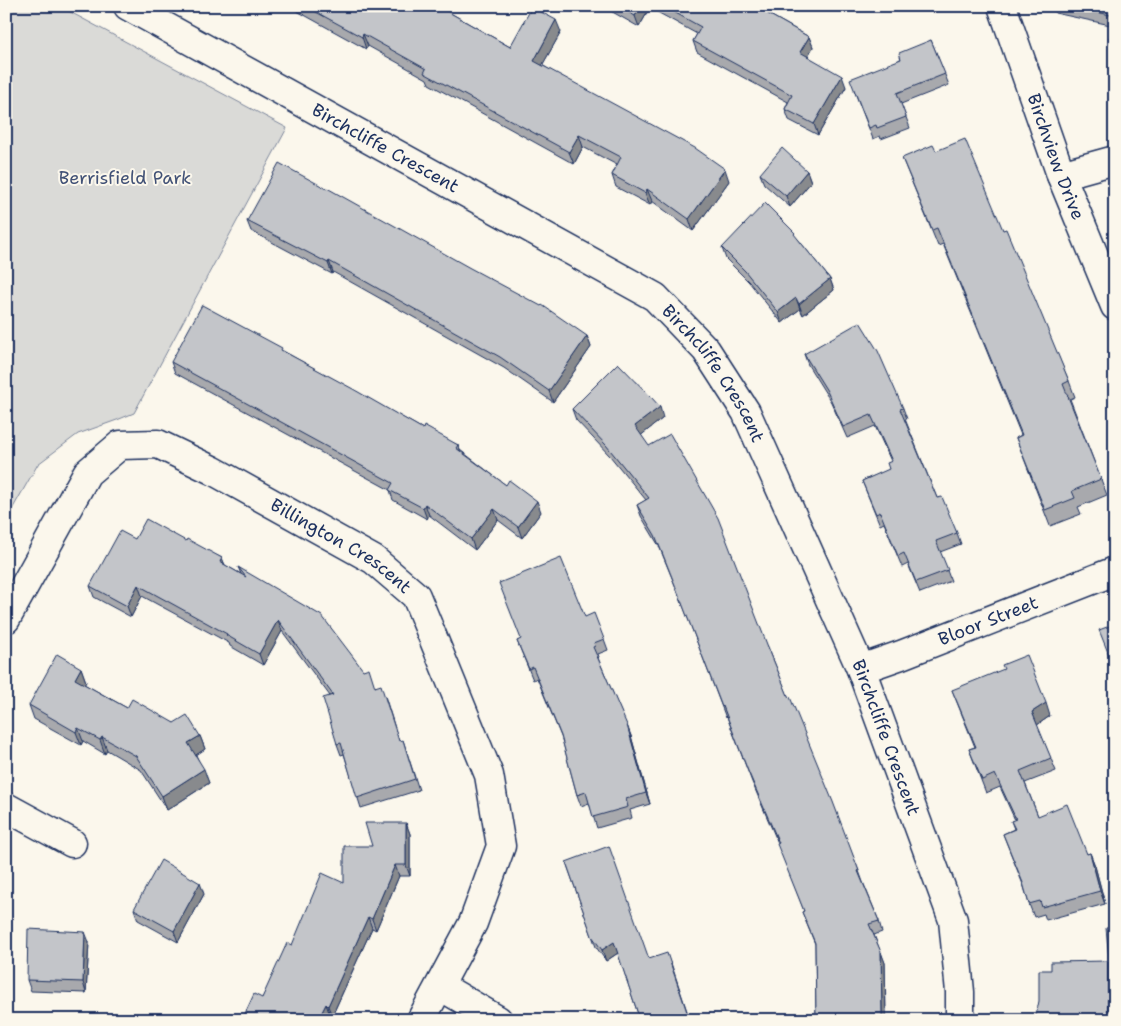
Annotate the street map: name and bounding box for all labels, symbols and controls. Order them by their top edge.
street label: Birchview Drive [1021,90,1090,223]
street label: Birchcliffe Crescent [307,98,463,198]
park label: Berrisfield Park [59,166,191,190]
street label: Birchcliffe Crescent [657,299,770,446]
street label: Billington Crescent [266,493,417,599]
street label: Bloor Street [935,590,1042,651]
street label: Birchcliffe Crescent [846,656,926,819]

